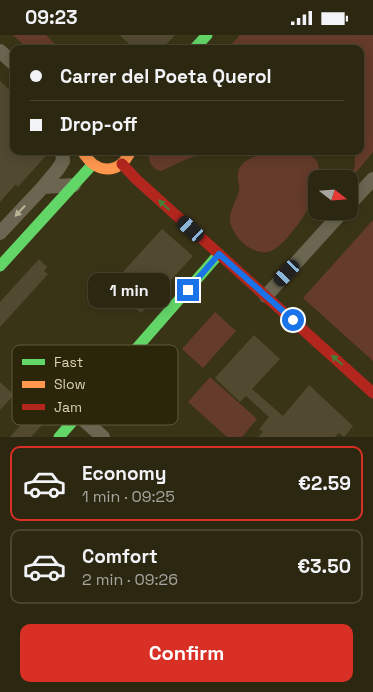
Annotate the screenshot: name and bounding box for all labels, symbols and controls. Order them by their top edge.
text: 09:23 [25,5,78,30]
text: Carrer del Poeta Querol [60,64,272,89]
text: Drop-off [60,112,138,137]
north arrow [308,170,358,220]
map controls [308,170,358,220]
one-way arrow [159,199,171,211]
one-way arrow [14,205,26,217]
car [174,213,207,245]
car [271,257,302,289]
callout: 1 min [88,273,170,307]
route end [177,279,199,301]
text: 1 min [109,280,149,301]
route start [282,309,304,331]
legend [12,345,178,425]
text: Fast [54,353,83,371]
one-way arrow [331,355,343,366]
text: Slow [54,375,86,393]
text: Jam [54,398,82,416]
icon: car [22,461,67,506]
text: Economy [82,461,166,486]
text: €2.59 [298,471,351,496]
text: 1 min · 09:25 [82,486,175,507]
icon: car [22,544,67,589]
text: Comfort [82,544,158,569]
text: €3.50 [297,554,351,579]
text: 2 min · 09:26 [82,569,178,590]
button: Confirm [20,624,353,682]

